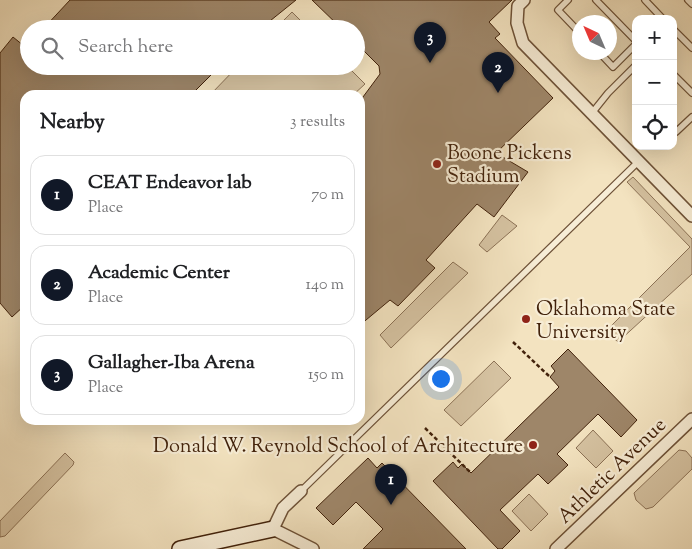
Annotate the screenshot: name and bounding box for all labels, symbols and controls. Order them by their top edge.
north arrow [572,15,617,60]
map controls [632,15,677,150]
button: + [632,15,677,60]
search box [20,20,365,75]
pin: 3 [414,22,446,63]
icon: search [38,34,66,62]
text: Search here [78,34,173,61]
pin: 2 [482,52,514,93]
button: − [632,60,677,105]
button: locate [632,105,677,150]
text: Nearby [40,108,105,138]
text: 3 results [290,111,345,134]
place label: Boone Pickens Stadium [447,140,572,192]
marker: Boone Pickens Stadium [431,158,443,170]
text: CEAT Endeavor lab [88,170,252,197]
text: 1 [54,184,60,207]
text: 70 m [311,184,344,207]
text: Place [88,197,123,220]
text: Academic Center [88,260,230,287]
text: 2 [53,274,61,297]
text: 140 m [306,274,344,297]
text: Place [88,287,123,310]
place label: Oklahoma State University [536,296,675,348]
marker: Oklahoma State University [520,313,532,325]
text: Gallagher-Iba Arena [88,350,255,377]
text: 3 [54,364,60,387]
text: 150 m [308,364,344,387]
your location [428,366,454,392]
text: Place [88,377,123,400]
street label: Athletic Avenue [552,412,674,531]
place label: Donald W. Reynold School of Architecture [153,433,523,462]
marker: Donald W. Reynold School of Architecture [527,439,539,451]
pin: 1 [375,464,407,505]

